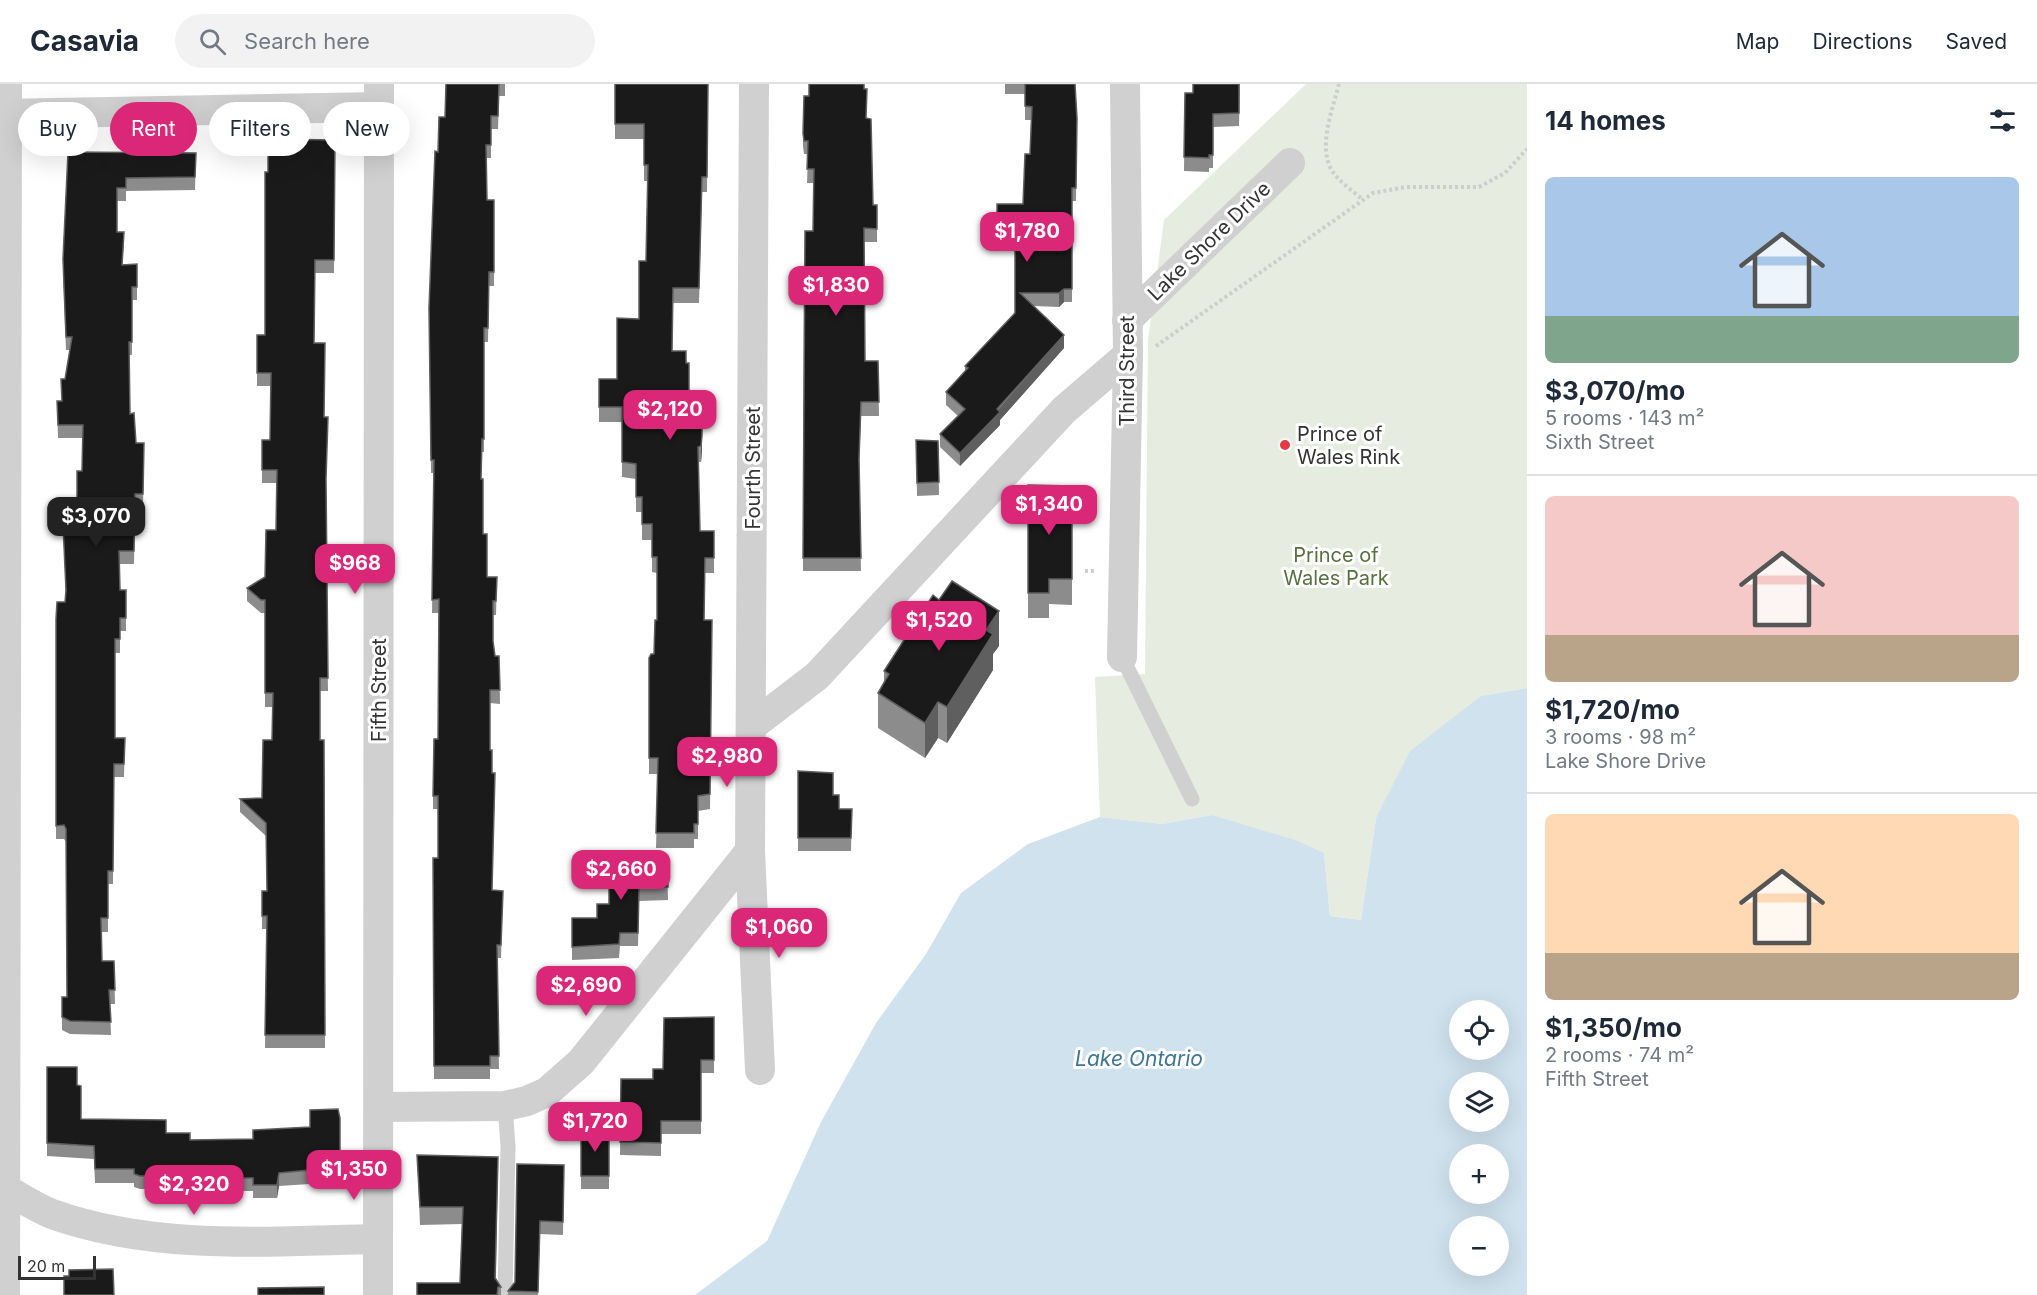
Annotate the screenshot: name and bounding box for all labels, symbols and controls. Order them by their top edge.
search box [175,14,595,68]
text: Casavia [30,24,139,58]
icon: search [196,25,229,58]
text: Search here [244,28,370,54]
text: Map [1736,29,1779,54]
text: Directions [1812,29,1913,54]
text: Saved [1946,29,2007,54]
chip: Buy [18,102,98,156]
chip: Rent [110,102,197,156]
chip: Filters [209,102,311,156]
chip: New [323,102,410,156]
icon: filters [1986,104,2019,137]
text: 14 homes [1545,105,1666,136]
street label: Lake Shore Drive [1143,176,1275,306]
pin: $1,780 [978,212,1076,263]
icon: home [1728,216,1836,324]
text: $1,780 [994,219,1060,243]
pin: $1,830 [787,266,885,317]
text: $1,830 [802,273,870,297]
street label: Third Street [1115,315,1139,427]
text: $3,070/mo [1545,375,1685,406]
pin: $2,120 [621,390,719,441]
text: $2,120 [637,397,703,421]
street label: Fourth Street [741,406,765,530]
text: 5 rooms · 143 m² [1545,406,1704,430]
place label: Prince of Wales Rink [1297,422,1400,469]
text: Sixth Street [1545,430,1654,454]
marker: Prince of Wales Rink [1278,438,1292,452]
pin: $1,340 [1000,485,1098,536]
text: $1,340 [1015,492,1083,516]
pin: $3,070 [47,497,145,548]
text: $3,070 [61,504,131,528]
icon: home [1728,535,1836,643]
park label: Prince of Wales Park [1283,543,1389,590]
pin: $968 [319,544,391,595]
text: $968 [329,551,381,575]
pin: $1,520 [890,601,988,652]
text: $1,520 [905,608,973,632]
street label: Fifth Street [367,638,391,742]
text: $1,720/mo [1545,694,1680,725]
text: 3 rooms · 98 m² [1545,725,1696,749]
pin: $2,980 [678,737,776,788]
text: $2,980 [691,744,763,768]
text: Lake Shore Drive [1545,749,1706,773]
pin: $2,660 [572,850,670,901]
icon: home [1728,853,1836,961]
text: $2,660 [585,857,657,881]
pin: $1,060 [730,908,828,959]
text: $1,060 [745,915,813,939]
pin: $2,690 [537,966,635,1017]
text: $2,690 [550,973,622,997]
map controls [1449,1000,1509,1276]
button: locate [1449,1000,1509,1060]
text: $1,350/mo [1545,1012,1682,1043]
text: 2 rooms · 74 m² [1545,1043,1694,1067]
water label: Lake Ontario [1075,1046,1203,1071]
text: Fifth Street [1545,1067,1649,1091]
button: layers [1449,1072,1509,1132]
pin: $1,720 [546,1102,644,1153]
text: $1,720 [562,1109,628,1133]
button: + [1449,1144,1509,1204]
pin: $1,350 [305,1150,403,1201]
text: $1,350 [320,1157,388,1181]
pin: $2,320 [145,1165,243,1216]
text: $2,320 [159,1172,229,1196]
button: − [1449,1216,1509,1276]
scale bar [18,1253,96,1280]
text: 20 m [27,1256,65,1276]

